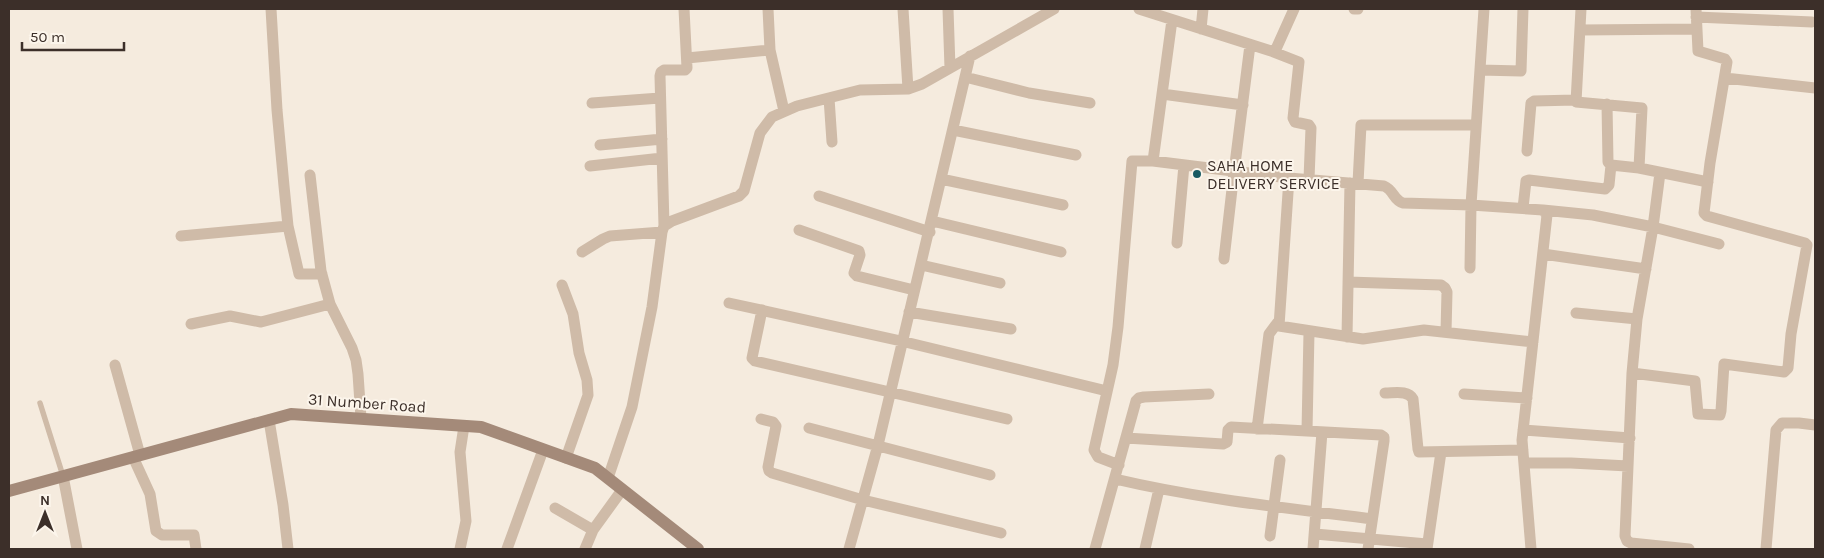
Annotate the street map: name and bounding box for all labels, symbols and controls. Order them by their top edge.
scale bar [22,20,125,52]
text: 50 m [30,28,65,46]
place label: SAHA HOME DELIVERY SERVICE [1207,156,1340,193]
marker: SAHA HOME DELIVERY SERVICE [1191,168,1203,180]
street label: 31 Number Road [307,389,427,417]
north arrow [20,488,70,538]
text: N [40,492,50,509]

